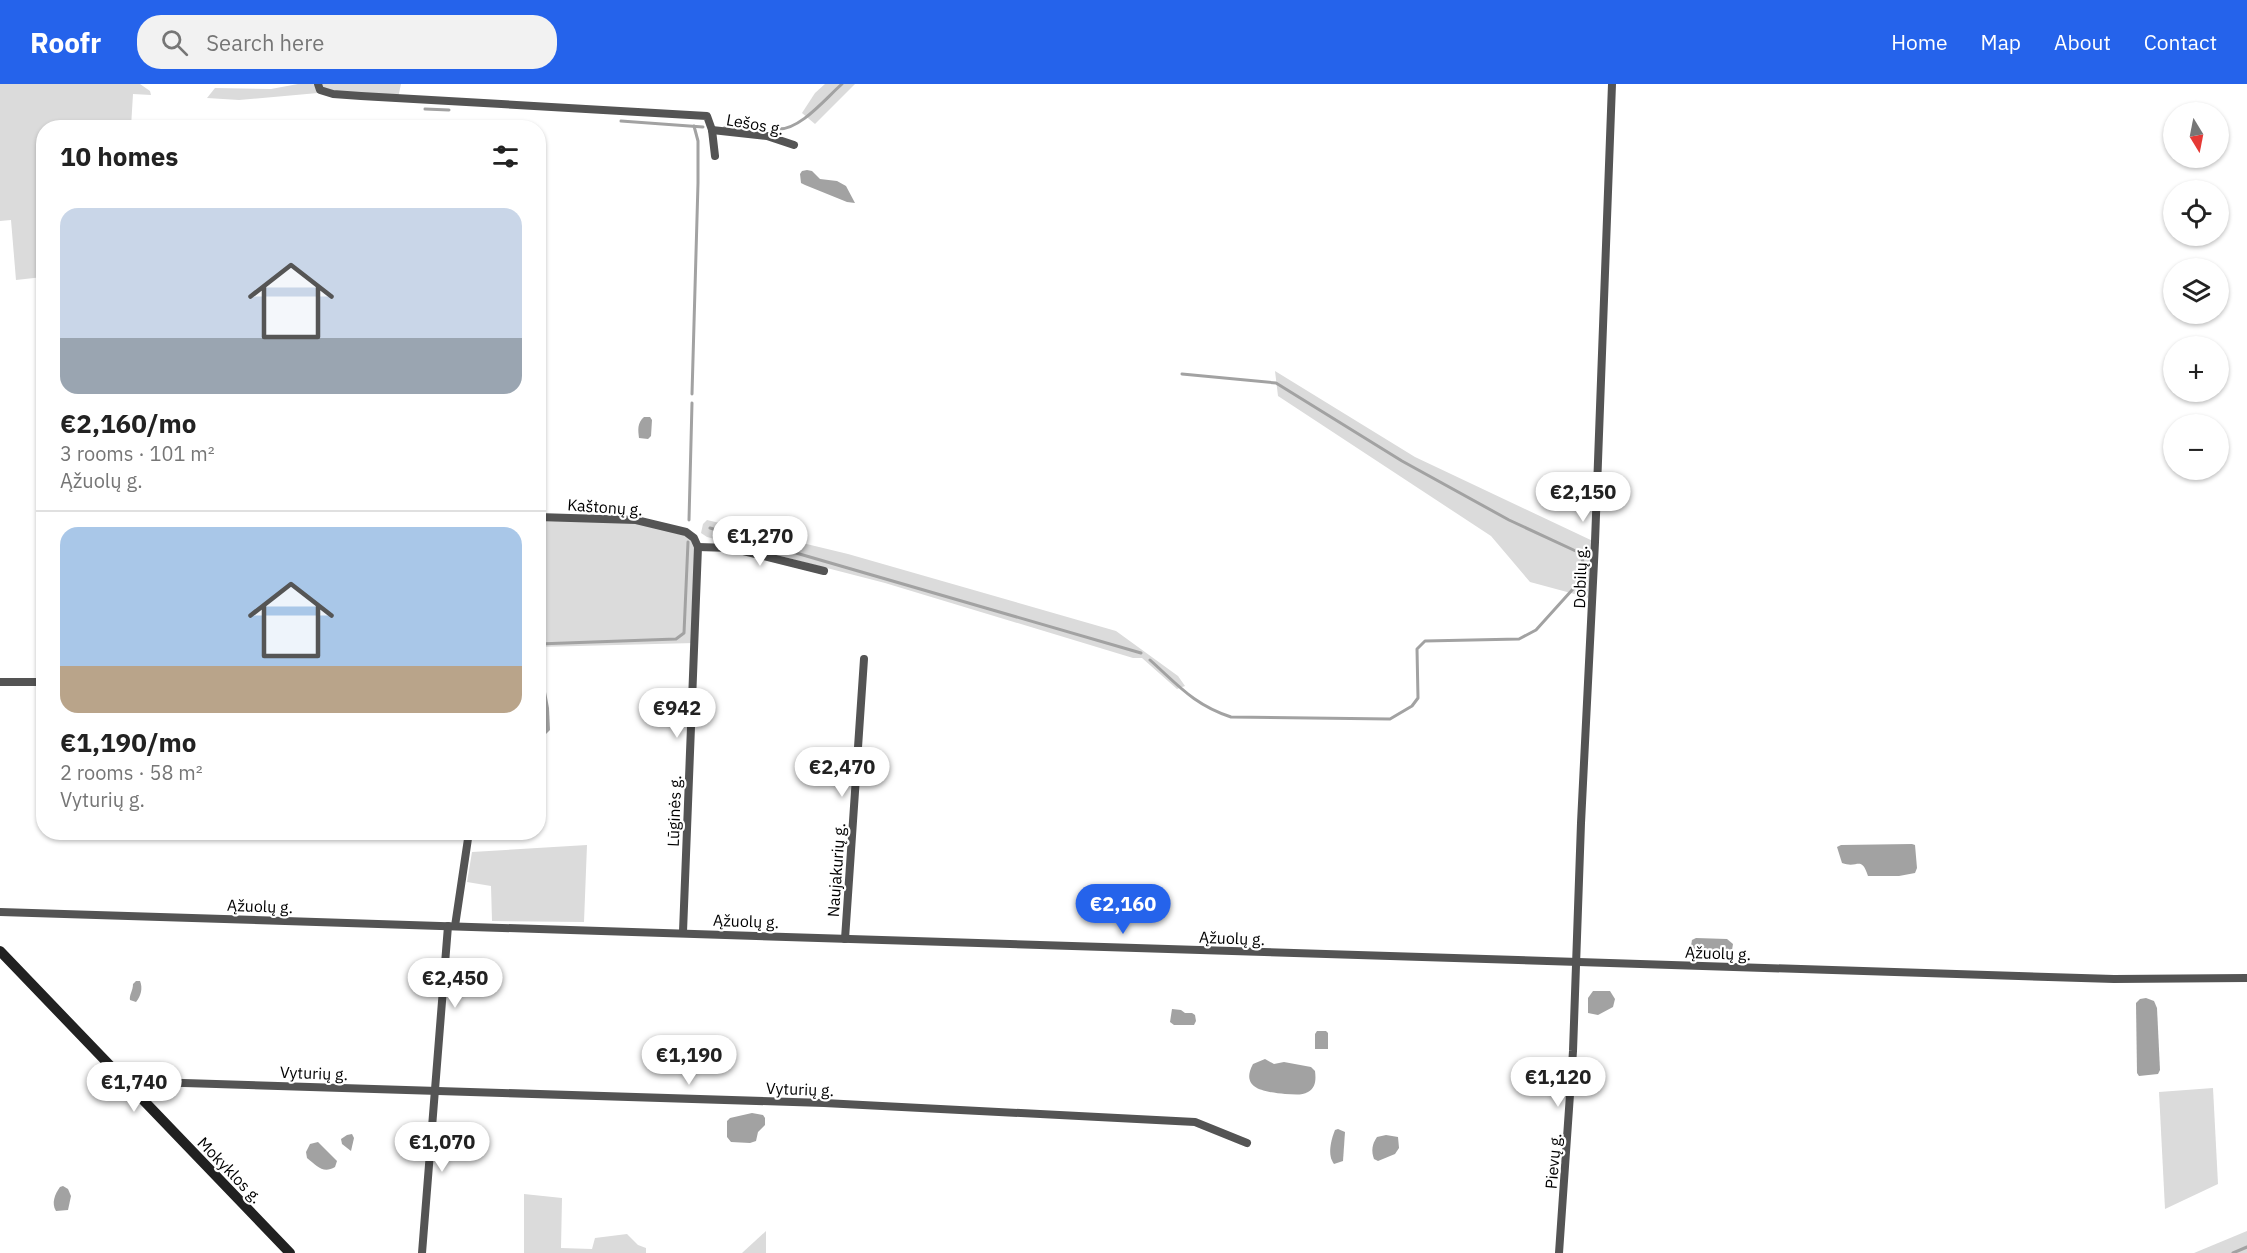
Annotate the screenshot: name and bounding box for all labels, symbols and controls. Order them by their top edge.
search box [137,15,557,69]
text: Roofr [30,24,101,61]
icon: search [158,26,191,59]
text: Search here [206,28,324,57]
text: Home [1891,28,1948,56]
text: Map [1981,28,2021,56]
text: About [2054,28,2111,56]
text: Contact [2144,28,2217,56]
north arrow [2163,102,2229,168]
map controls [2163,102,2229,480]
street label: Lešos g. [725,109,785,139]
text: 10 homes [60,139,178,173]
icon: filters [489,140,522,173]
button: locate [2163,180,2229,246]
icon: home [237,247,345,355]
button: layers [2163,258,2229,324]
button: + [2163,336,2229,402]
text: €2,160/mo [60,406,196,440]
button: − [2163,414,2229,480]
text: 3 rooms · 101 m² [60,440,215,467]
text: Ąžuolų g. [60,467,143,494]
pin: €2,150 [1534,472,1632,523]
text: €2,150 [1550,478,1616,505]
street label: Kaštonų g. [567,494,643,520]
pin: €1,270 [711,516,809,567]
text: €1,270 [727,522,793,549]
street label: Dobilų g. [1569,545,1591,609]
icon: home [237,566,345,674]
pin: €942 [641,688,713,739]
text: €942 [653,694,701,721]
text: €1,190/mo [60,725,196,759]
pin: €2,470 [793,747,891,798]
text: €2,470 [809,753,875,780]
text: 2 rooms · 58 m² [60,759,203,786]
street label: Lūginės g. [663,775,685,847]
text: Vyturių g. [60,786,145,813]
street label: Naujakurių g. [823,822,849,918]
pin: €2,160 [1074,884,1172,935]
text: €2,160 [1090,890,1156,917]
street label: Ąžuolų g. [227,895,293,917]
street label: Ąžuolų g. [713,910,779,932]
street label: Ąžuolų g. [1199,927,1265,949]
street label: Ąžuolų g. [1685,942,1751,964]
pin: €2,450 [406,958,504,1009]
text: €2,450 [422,964,488,991]
pin: €1,190 [640,1035,738,1086]
text: €1,190 [656,1041,722,1068]
pin: €1,120 [1509,1057,1607,1108]
pin: €1,740 [85,1062,183,1113]
street label: Vyturių g. [280,1062,348,1084]
text: €1,120 [1525,1063,1591,1090]
text: €1,740 [101,1068,167,1095]
street label: Vyturių g. [766,1078,834,1100]
pin: €1,070 [393,1122,491,1173]
text: €1,070 [409,1128,475,1155]
street label: Pievų g. [1541,1132,1565,1190]
street label: Mokyklos g. [193,1133,267,1207]

